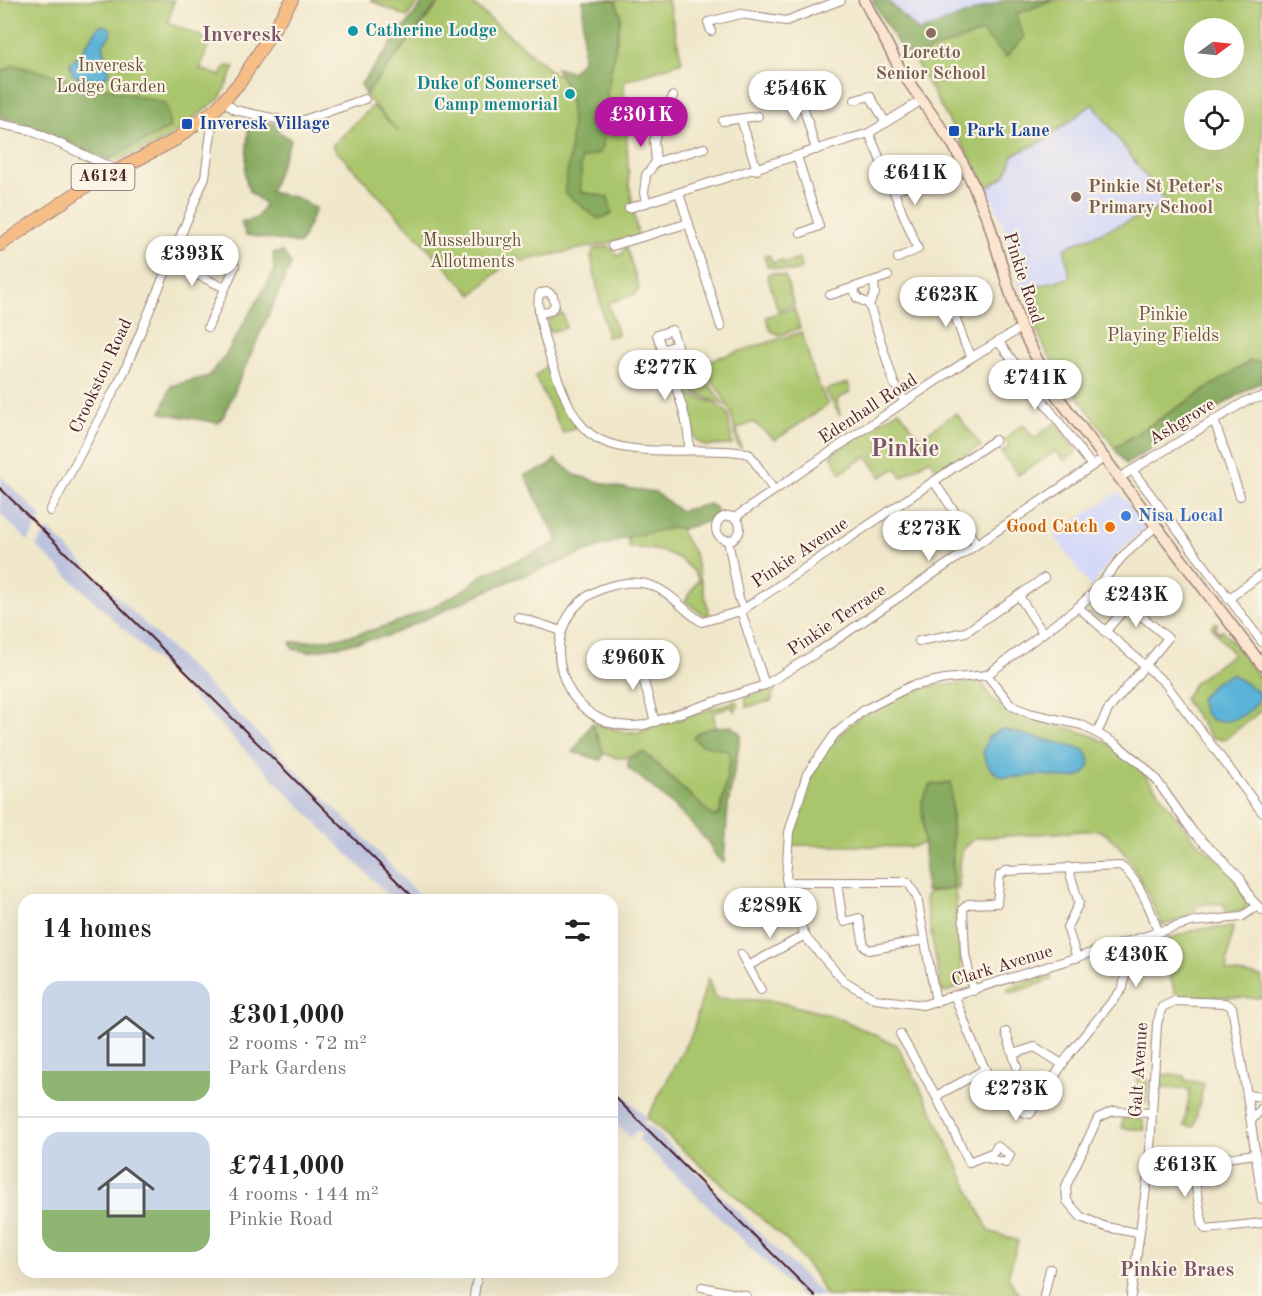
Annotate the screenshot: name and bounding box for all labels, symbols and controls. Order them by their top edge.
north arrow [1184,18,1244,78]
map controls [1184,18,1244,150]
place label: Catherine Lodge [365,22,497,40]
marker: Catherine Lodge [346,24,360,38]
district label: Inveresk [202,25,283,46]
marker: Loretto Senior School [924,26,938,40]
place label: Loretto Senior School [876,44,987,83]
park label: Inveresk Lodge Garden [56,57,166,96]
pin: £546K [753,71,837,122]
place label: Duke of Somerset Camp memorial [416,75,558,114]
text: £546K [763,80,827,100]
marker: Duke of Somerset Camp memorial [563,87,577,101]
button: locate [1184,90,1244,150]
pin: £301K [599,97,683,148]
text: £301K [609,106,673,126]
place label: Inveresk Village [199,115,330,133]
marker: Inveresk Village [180,117,194,131]
place label: Park Lane [966,122,1050,140]
marker: Park Lane [947,124,961,138]
pin: £641K [873,155,957,206]
road number: A6124 [72,164,134,190]
text: £641K [883,164,947,184]
place label: Pinkie St Peter's Primary School [1088,178,1223,217]
marker: Pinkie St Peter's Primary School [1069,190,1083,204]
street label: Pinkie Road [1000,230,1046,326]
park label: Musselburgh Allotments [422,232,522,271]
pin: £393K [150,236,234,287]
text: £393K [160,245,224,265]
pin: £623K [904,277,988,328]
text: £623K [914,286,978,306]
park label: Pinkie Playing Fields [1107,306,1219,345]
street label: Crookston Road [67,316,135,436]
pin: £277K [623,350,707,401]
text: £277K [633,359,697,379]
pin: £741K [993,360,1077,411]
text: £741K [1003,369,1067,389]
street label: Edenhall Road [816,371,920,447]
street label: Ashgrove [1146,395,1218,449]
district label: Pinkie [870,438,940,462]
place label: Nisa Local [1138,507,1224,525]
marker: Nisa Local [1119,509,1133,523]
pin: £273K [887,511,971,562]
street label: Pinkie Avenue [749,514,851,592]
place label: Good Catch [1006,518,1098,536]
text: £273K [897,520,961,540]
marker: Good Catch [1103,520,1117,534]
pin: £243K [1094,577,1178,628]
street label: Pinkie Terrace [785,581,889,659]
text: £243K [1104,586,1168,606]
pin: £960K [591,640,675,691]
text: £960K [601,649,665,669]
pin: £289K [728,888,812,939]
text: £289K [738,897,802,917]
icon: filters [561,914,594,947]
text: 14 homes [42,917,151,943]
pin: £430K [1094,937,1178,988]
street label: Clark Avenue [949,942,1055,990]
text: £430K [1104,946,1168,966]
text: £301,000 [228,1003,344,1029]
icon: home [90,1005,162,1077]
street label: Galt Avenue [1127,1022,1151,1118]
text: 2 rooms · 72 m² [228,1034,367,1054]
text: Park Gardens [228,1059,346,1079]
pin: £273K [974,1071,1058,1122]
text: £273K [984,1080,1048,1100]
pin: £613K [1143,1147,1227,1198]
text: £741,000 [228,1154,344,1180]
icon: home [90,1156,162,1228]
text: £613K [1153,1156,1217,1176]
text: 4 rooms · 144 m² [228,1185,378,1205]
text: Pinkie Road [228,1210,333,1230]
district label: Pinkie Braes [1120,1261,1234,1281]

